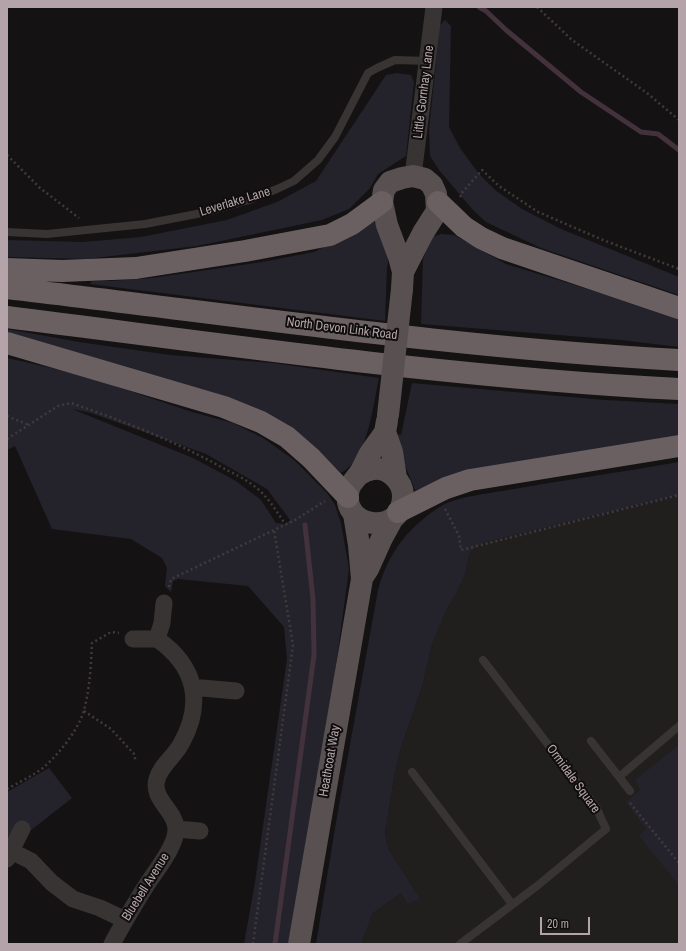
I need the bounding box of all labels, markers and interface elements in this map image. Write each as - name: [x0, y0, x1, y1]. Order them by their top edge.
- street label: Little Gornhay Lane: [411, 45, 437, 139]
- street label: Leverlake Lane: [198, 184, 272, 220]
- street label: North Devon Link Road: [286, 314, 398, 344]
- street label: Heathcoat Way: [316, 724, 344, 798]
- street label: Ormidale Square: [543, 742, 603, 816]
- street label: Bluebell Avenue: [119, 850, 173, 924]
- scale bar: [542, 909, 592, 935]
- text: 20 m: [547, 916, 569, 932]

